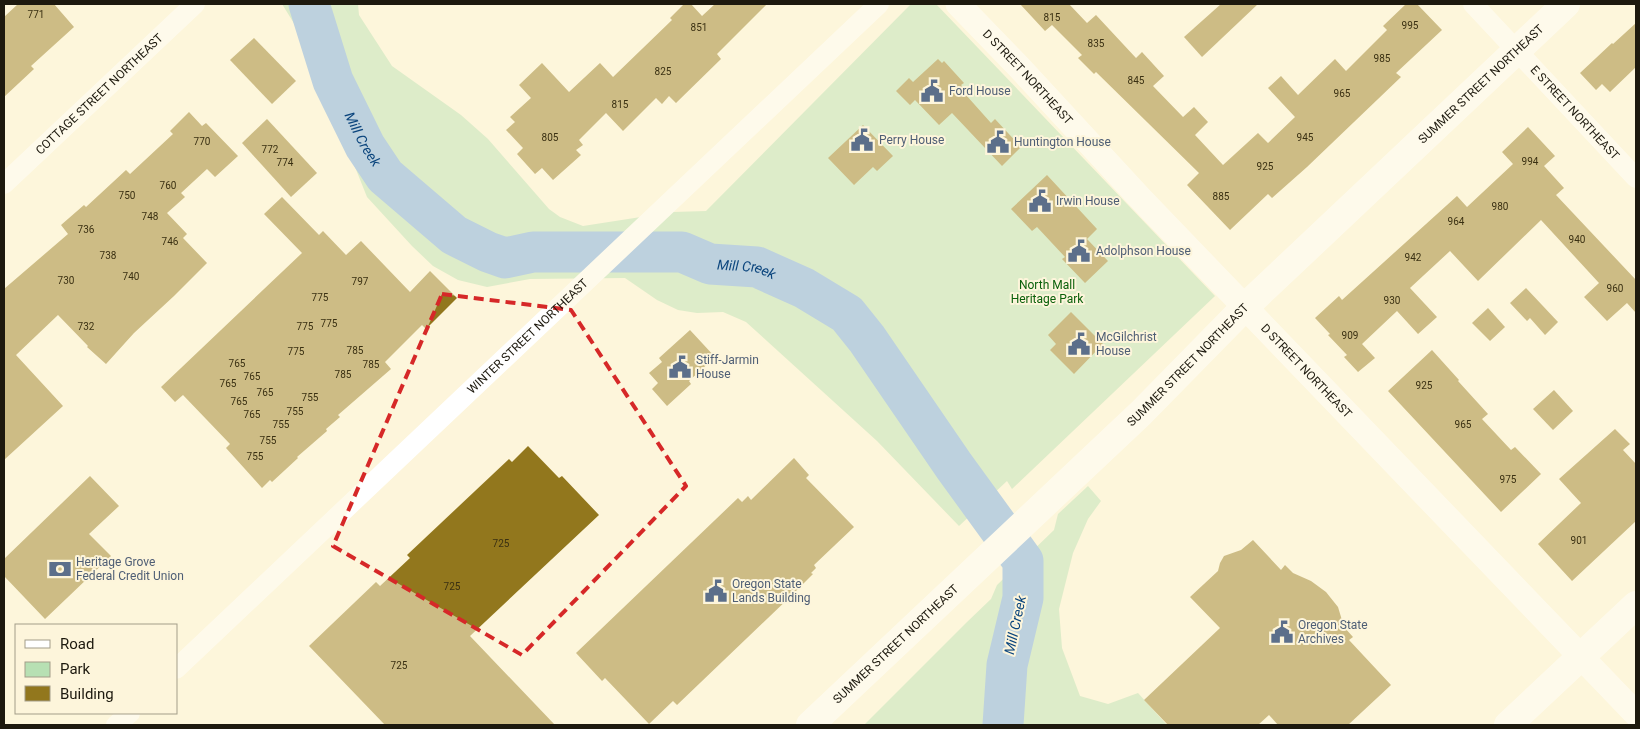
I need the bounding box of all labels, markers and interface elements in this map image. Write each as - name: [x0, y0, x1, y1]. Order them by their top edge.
- house number: 771: [28, 9, 44, 20]
- house number: 815: [1044, 12, 1061, 23]
- house number: 995: [1402, 20, 1419, 31]
- house number: 851: [691, 22, 707, 33]
- street label: SUMMER STREET NORTHEAST: [1416, 22, 1547, 147]
- street label: D STREET NORTHEAST: [980, 27, 1075, 127]
- street label: COTTAGE STREET NORTHEAST: [33, 31, 166, 157]
- house number: 835: [1088, 38, 1105, 49]
- house number: 985: [1374, 53, 1391, 64]
- street label: E STREET NORTHEAST: [1527, 63, 1622, 163]
- house number: 825: [655, 66, 672, 77]
- house number: 845: [1128, 75, 1145, 86]
- public building icon: Ford House: [919, 78, 945, 104]
- place label: Ford House: [949, 84, 1011, 98]
- house number: 965: [1334, 88, 1351, 99]
- house number: 815: [612, 99, 629, 110]
- water label: Mill Creek: [341, 109, 385, 170]
- public building icon: Perry House: [849, 127, 875, 153]
- public building icon: Huntington House: [985, 129, 1011, 155]
- house number: 805: [542, 132, 559, 143]
- house number: 945: [1297, 132, 1314, 143]
- place label: Perry House: [879, 133, 944, 147]
- place label: Huntington House: [1014, 135, 1111, 149]
- house number: 770: [194, 136, 211, 147]
- house number: 772: [262, 144, 279, 155]
- house number: 994: [1522, 156, 1539, 167]
- house number: 774: [277, 157, 294, 168]
- house number: 925: [1257, 161, 1274, 172]
- house number: 760: [160, 180, 177, 191]
- public building icon: Irwin House: [1027, 188, 1053, 214]
- house number: 750: [119, 190, 136, 201]
- house number: 885: [1213, 191, 1230, 202]
- place label: Irwin House: [1056, 194, 1120, 208]
- house number: 980: [1492, 201, 1509, 212]
- house number: 748: [142, 211, 159, 222]
- house number: 964: [1448, 216, 1465, 227]
- house number: 736: [78, 224, 95, 235]
- house number: 940: [1569, 234, 1586, 245]
- house number: 746: [162, 236, 179, 247]
- public building icon: Adolphson House: [1066, 238, 1092, 264]
- place label: Adolphson House: [1096, 244, 1191, 258]
- house number: 738: [100, 250, 117, 261]
- house number: 942: [1405, 252, 1422, 263]
- water label: Mill Creek: [716, 256, 779, 283]
- house number: 740: [123, 271, 140, 282]
- house number: 730: [58, 275, 75, 286]
- house number: 797: [352, 276, 369, 287]
- street label: WINTER STREET NORTHEAST: [464, 276, 591, 397]
- park label: North Mall Heritage Park: [1011, 278, 1084, 306]
- house number: 960: [1607, 283, 1624, 294]
- house number: 775: [312, 292, 329, 303]
- house number: 930: [1384, 295, 1401, 306]
- street label: SUMMER STREET NORTHEAST: [1124, 301, 1251, 429]
- house number: 775: [321, 318, 338, 329]
- house number: 732: [78, 321, 95, 332]
- house number: 775: [297, 321, 314, 332]
- street label: D STREET NORTHEAST: [1258, 321, 1355, 421]
- place label: McGilchrist House: [1096, 330, 1157, 358]
- house number: 909: [1342, 330, 1358, 341]
- public building icon: McGilchrist House: [1066, 331, 1092, 357]
- house number: 785: [347, 345, 364, 356]
- house number: 775: [288, 346, 305, 357]
- place label: Stiff-Jarmin House: [696, 353, 759, 381]
- public building icon: Stiff-Jarmin House: [667, 354, 693, 380]
- house number: 765: [229, 358, 246, 369]
- house number: 785: [363, 359, 380, 370]
- house number: 785: [335, 369, 352, 380]
- house number: 765: [244, 371, 261, 382]
- house number: 765: [220, 378, 237, 389]
- house number: 925: [1416, 380, 1433, 391]
- house number: 765: [257, 387, 274, 398]
- house number: 755: [302, 392, 319, 403]
- house number: 765: [231, 396, 248, 407]
- house number: 755: [287, 406, 304, 417]
- house number: 765: [244, 409, 261, 420]
- house number: 755: [273, 419, 290, 430]
- house number: 965: [1455, 419, 1472, 430]
- house number: 755: [260, 435, 277, 446]
- house number: 755: [247, 451, 264, 462]
- house number: 975: [1500, 474, 1517, 485]
- house number: 901: [1571, 535, 1587, 546]
- house number: 725: [493, 538, 510, 549]
- place label: Heritage Grove Federal Credit Union: [76, 555, 184, 583]
- bank icon: Heritage Grove Federal Credit Union: [47, 556, 73, 582]
- place label: Oregon State Lands Building: [732, 577, 811, 605]
- public building icon: Oregon State Lands Building: [703, 578, 729, 604]
- house number: 725: [444, 581, 461, 592]
- street label: SUMMER STREET NORTHEAST: [830, 582, 961, 706]
- water label: Mill Creek: [1001, 593, 1029, 656]
- place label: Oregon State Archives: [1298, 618, 1368, 646]
- public building icon: Oregon State Archives: [1269, 619, 1295, 645]
- legend: [15, 624, 178, 714]
- text: Road: [60, 635, 94, 653]
- text: Park: [60, 660, 91, 678]
- house number: 725: [391, 660, 408, 671]
- text: Building: [60, 685, 114, 703]

